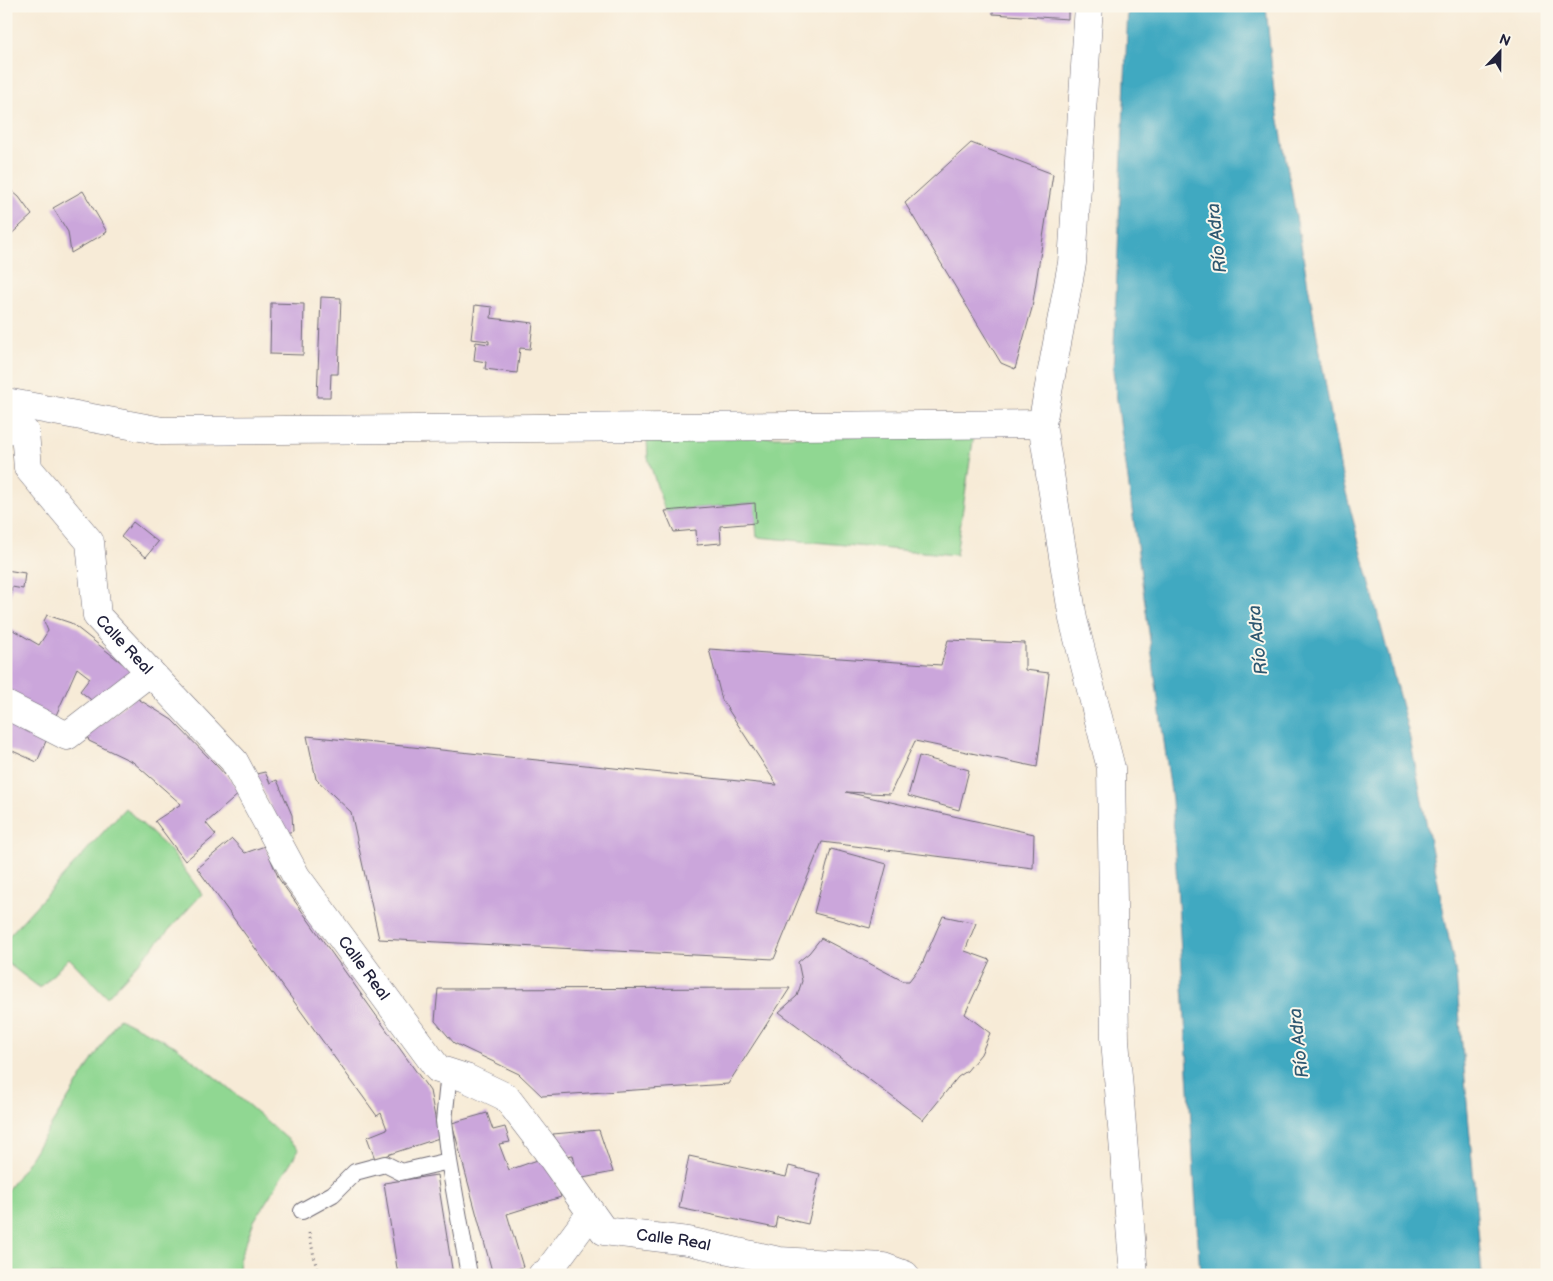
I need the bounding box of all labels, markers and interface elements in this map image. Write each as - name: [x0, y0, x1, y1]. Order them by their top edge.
- north arrow: [1476, 28, 1526, 78]
- text: N: [1497, 31, 1513, 50]
- water label: Río Adra: [1203, 202, 1231, 274]
- water label: Río Adra: [1244, 604, 1272, 676]
- street label: Calle Real: [92, 611, 157, 679]
- street label: Calle Real: [334, 932, 394, 1004]
- water label: Río Adra: [1285, 1007, 1313, 1079]
- street label: Calle Real: [635, 1225, 712, 1255]

